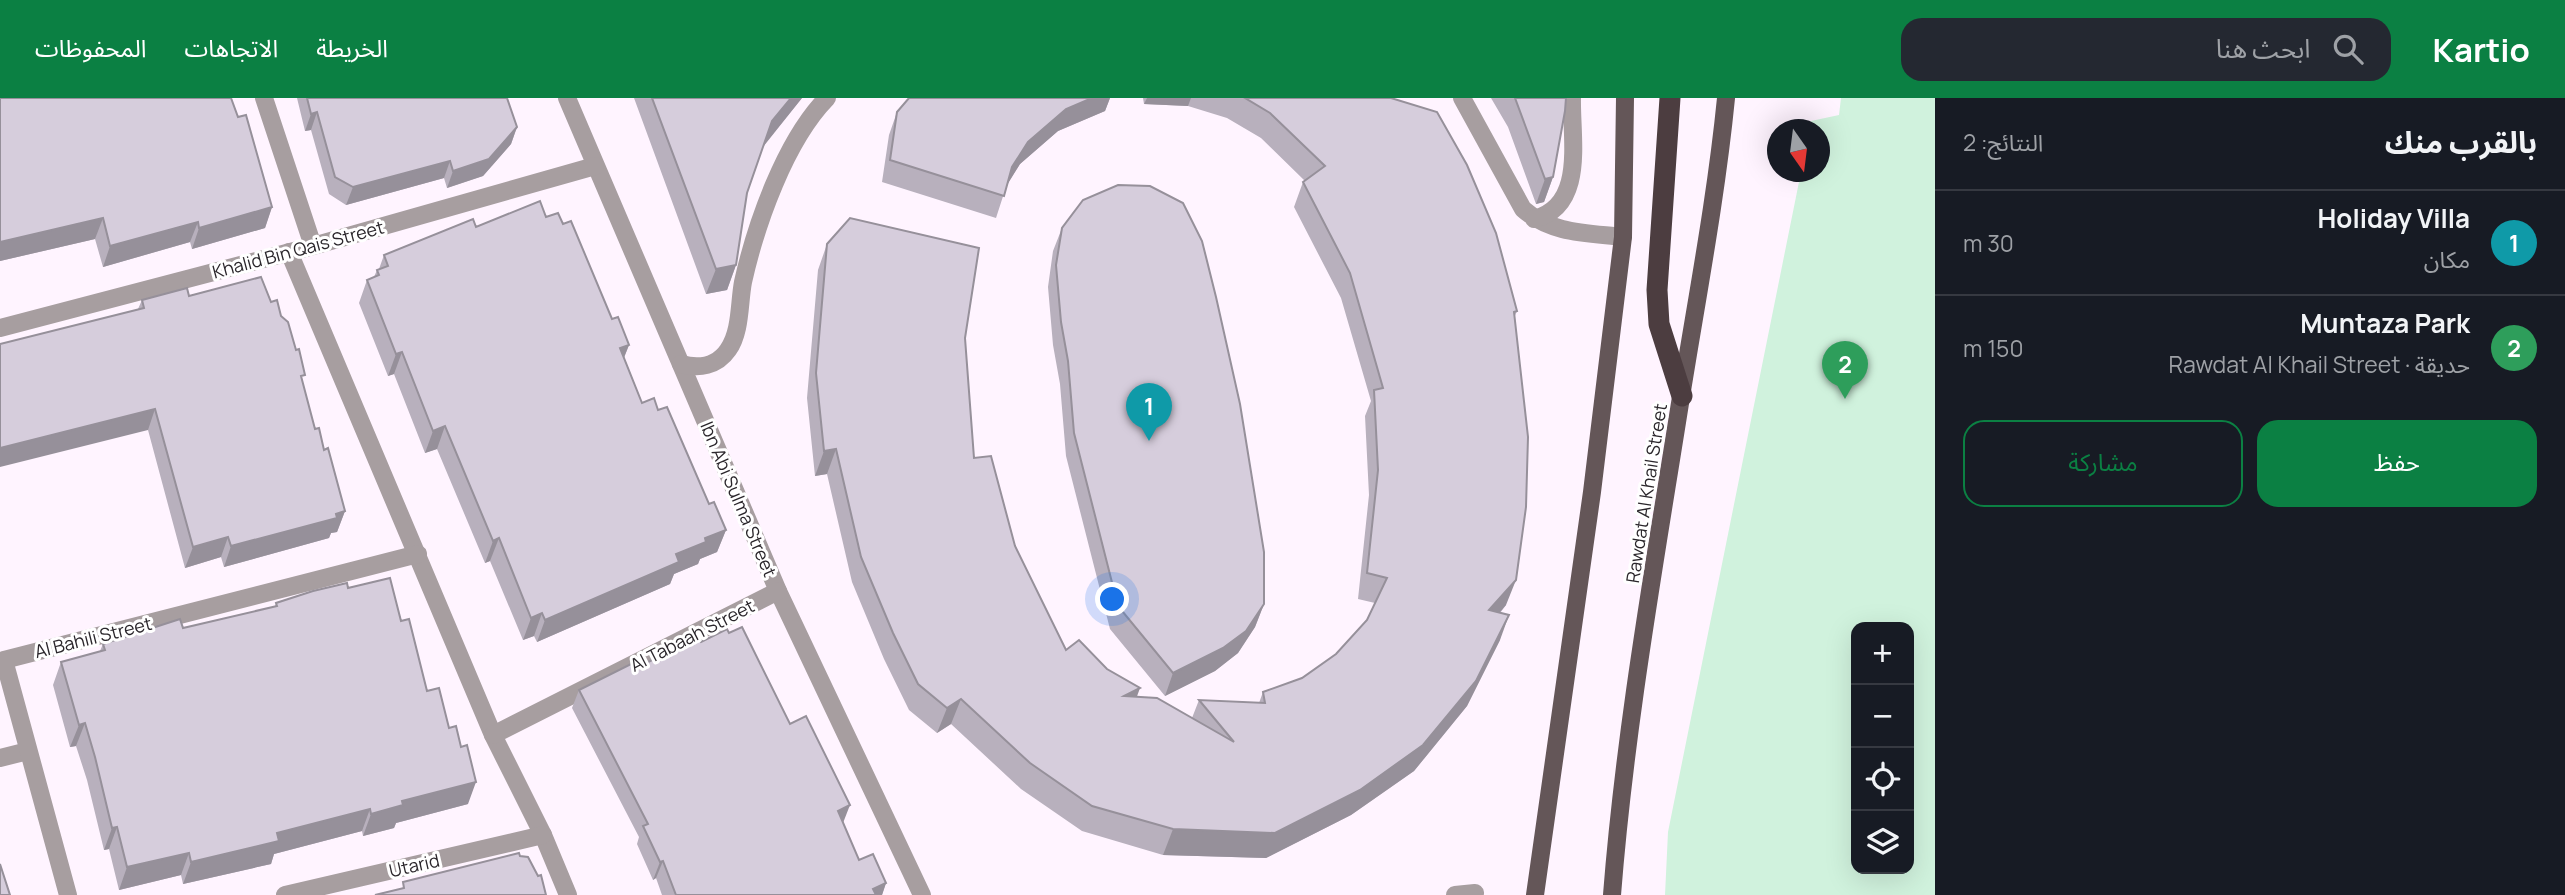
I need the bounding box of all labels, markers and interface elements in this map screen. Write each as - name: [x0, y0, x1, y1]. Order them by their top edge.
- search box: [1901, 18, 2391, 81]
- text: Kartio: [2433, 27, 2530, 72]
- text: ابحث هنا: [2216, 30, 2311, 66]
- icon: search: [2329, 30, 2367, 68]
- text: المحفوظات: [35, 31, 146, 64]
- text: الاتجاهات: [184, 31, 278, 64]
- text: الخريطة: [316, 31, 388, 64]
- north arrow: [1767, 119, 1830, 182]
- text: بالقرب منك: [2385, 121, 2537, 162]
- text: النتائج: 2: [1963, 126, 2043, 158]
- text: Holiday Villa: [2318, 200, 2470, 236]
- street label: Khalid Bin Qais Street: [210, 215, 386, 283]
- text: 30 m: [1963, 227, 2014, 259]
- text: 1: [2509, 227, 2519, 259]
- text: مكان: [2424, 243, 2470, 275]
- text: Muntaza Park: [2300, 305, 2470, 341]
- text: 150 m: [1963, 332, 2023, 364]
- text: 2: [2507, 332, 2521, 364]
- pin: 2: [1822, 341, 1868, 399]
- text: حديقة · Rawdat Al Khail Street: [2169, 348, 2470, 380]
- pin: 1: [1126, 383, 1172, 441]
- street label: Rawdat Al Khail Street: [1620, 402, 1672, 584]
- street label: Ibn Abi Sulma Street: [695, 418, 783, 580]
- button: مشاركة: [1963, 420, 2243, 507]
- button: حفظ: [2257, 420, 2537, 507]
- your location: [1095, 582, 1129, 616]
- street label: Al Tabaah Street: [626, 593, 758, 677]
- street label: Al Bahili Street: [32, 611, 154, 663]
- map controls: [1851, 622, 1914, 874]
- button: +: [1851, 622, 1914, 685]
- button: −: [1851, 685, 1914, 748]
- button: locate: [1851, 748, 1914, 811]
- button: layers: [1851, 811, 1914, 874]
- street label: Utarid: [386, 848, 442, 882]

